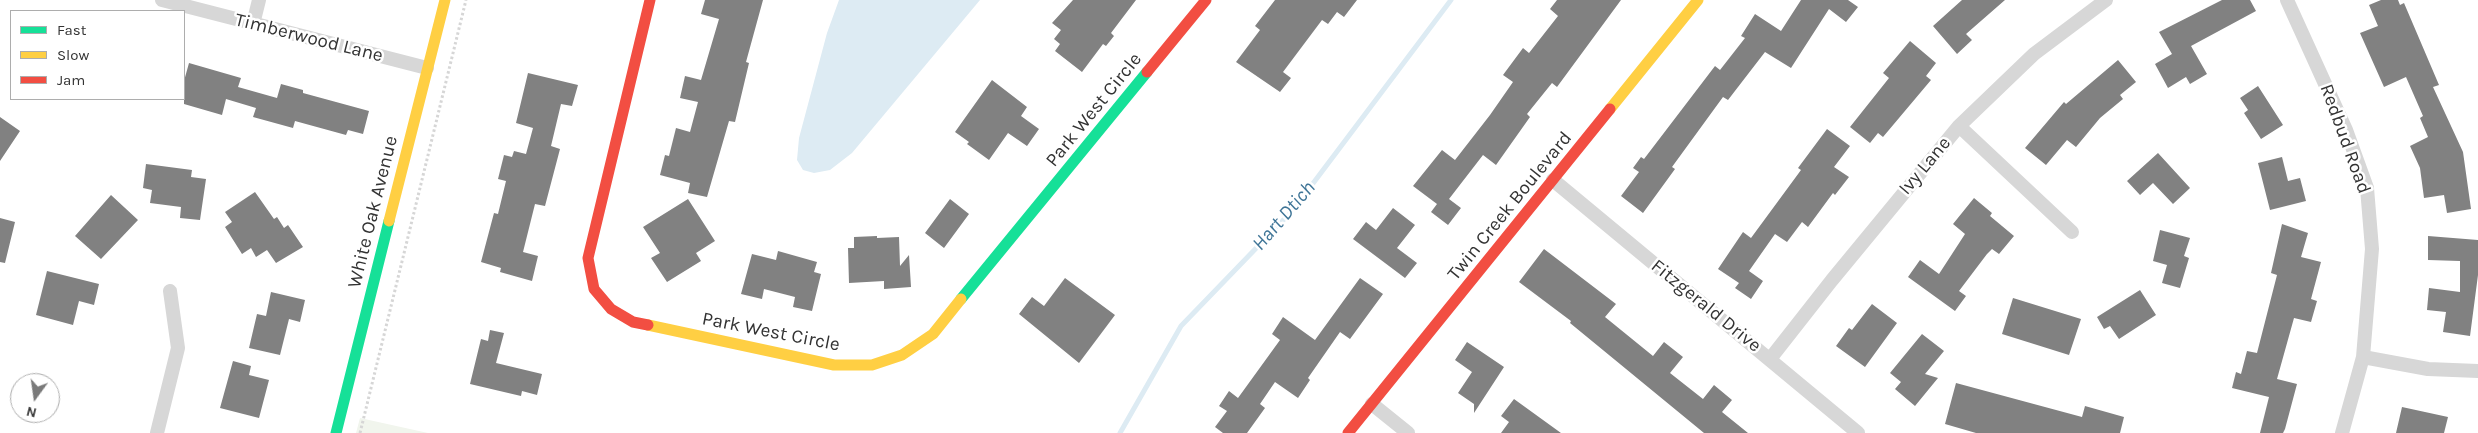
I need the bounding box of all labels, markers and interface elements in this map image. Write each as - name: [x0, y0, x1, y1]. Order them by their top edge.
- street label: Timberwood Lane: [233, 9, 385, 67]
- legend: [10, 10, 185, 100]
- text: Fast: [57, 21, 86, 39]
- text: Slow: [57, 46, 89, 64]
- street label: Park West Circle: [1041, 48, 1147, 172]
- text: Jam: [57, 71, 85, 89]
- street label: Redbud Road: [2315, 81, 2375, 197]
- street label: Twin Creek Boulevard: [1443, 127, 1577, 285]
- street label: Ivy Lane: [1894, 132, 1956, 200]
- street label: White Oak Avenue: [343, 134, 403, 290]
- water label: Hart Dtich: [1247, 176, 1321, 256]
- street label: Fitzgerald Drive: [1646, 255, 1766, 357]
- street label: Park West Circle: [700, 307, 842, 357]
- north arrow: [10, 373, 60, 423]
- text: N: [25, 403, 38, 422]

